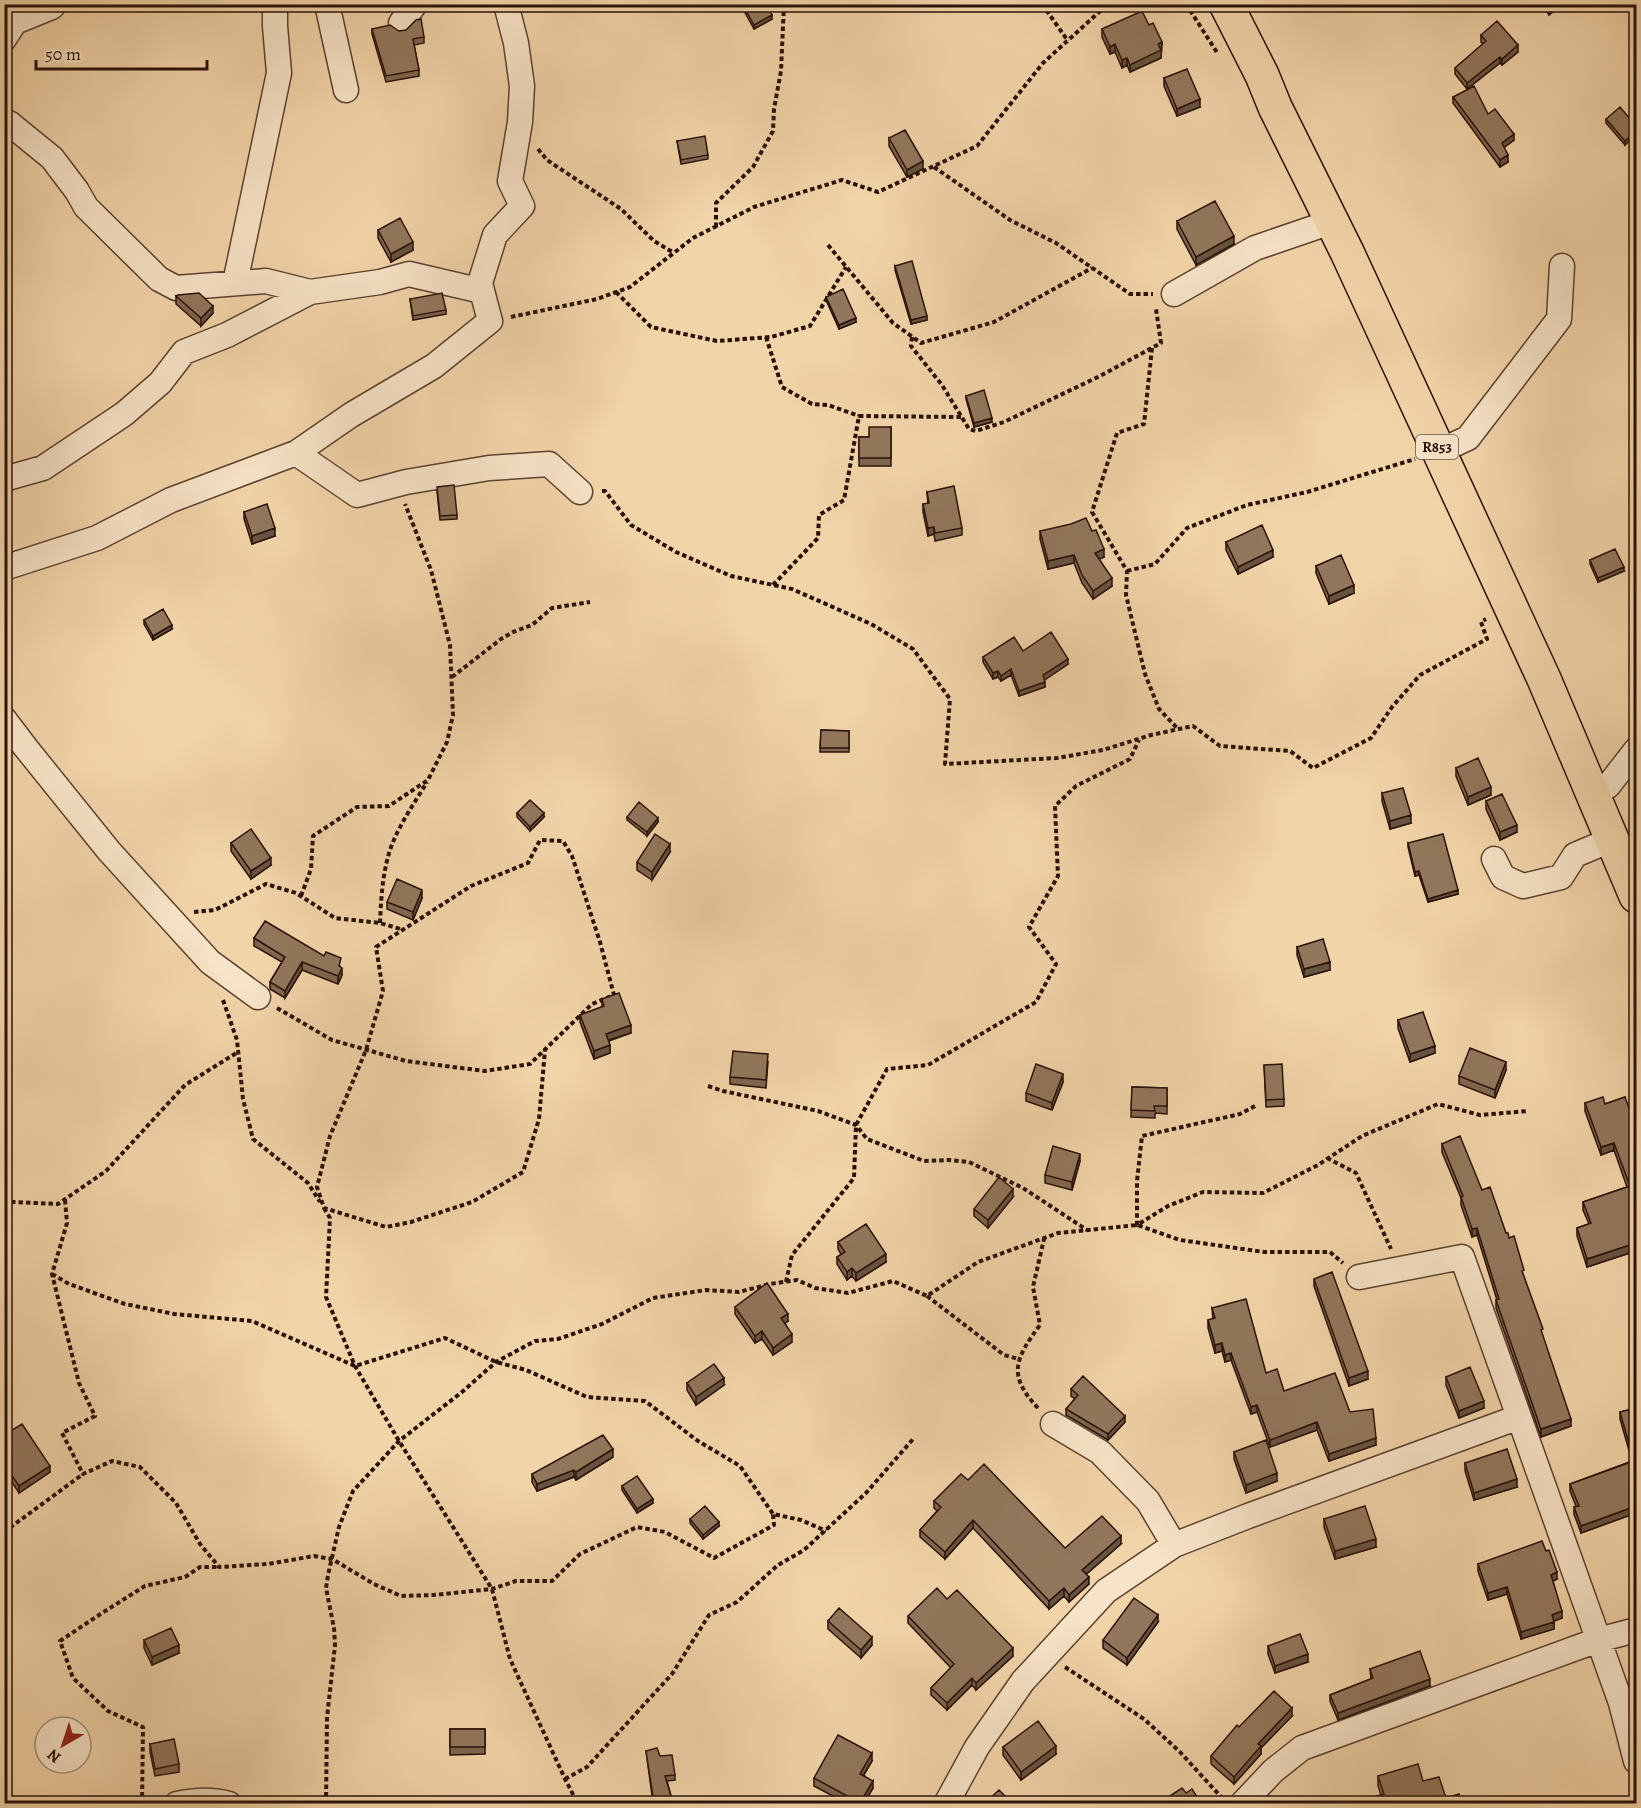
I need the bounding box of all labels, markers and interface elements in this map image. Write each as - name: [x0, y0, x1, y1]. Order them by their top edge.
- scale bar: [36, 33, 207, 71]
- text: 50 m: [45, 42, 81, 66]
- road number: R853: [1416, 435, 1458, 459]
- north arrow: [33, 1715, 93, 1775]
- text: N: [42, 1743, 66, 1768]

